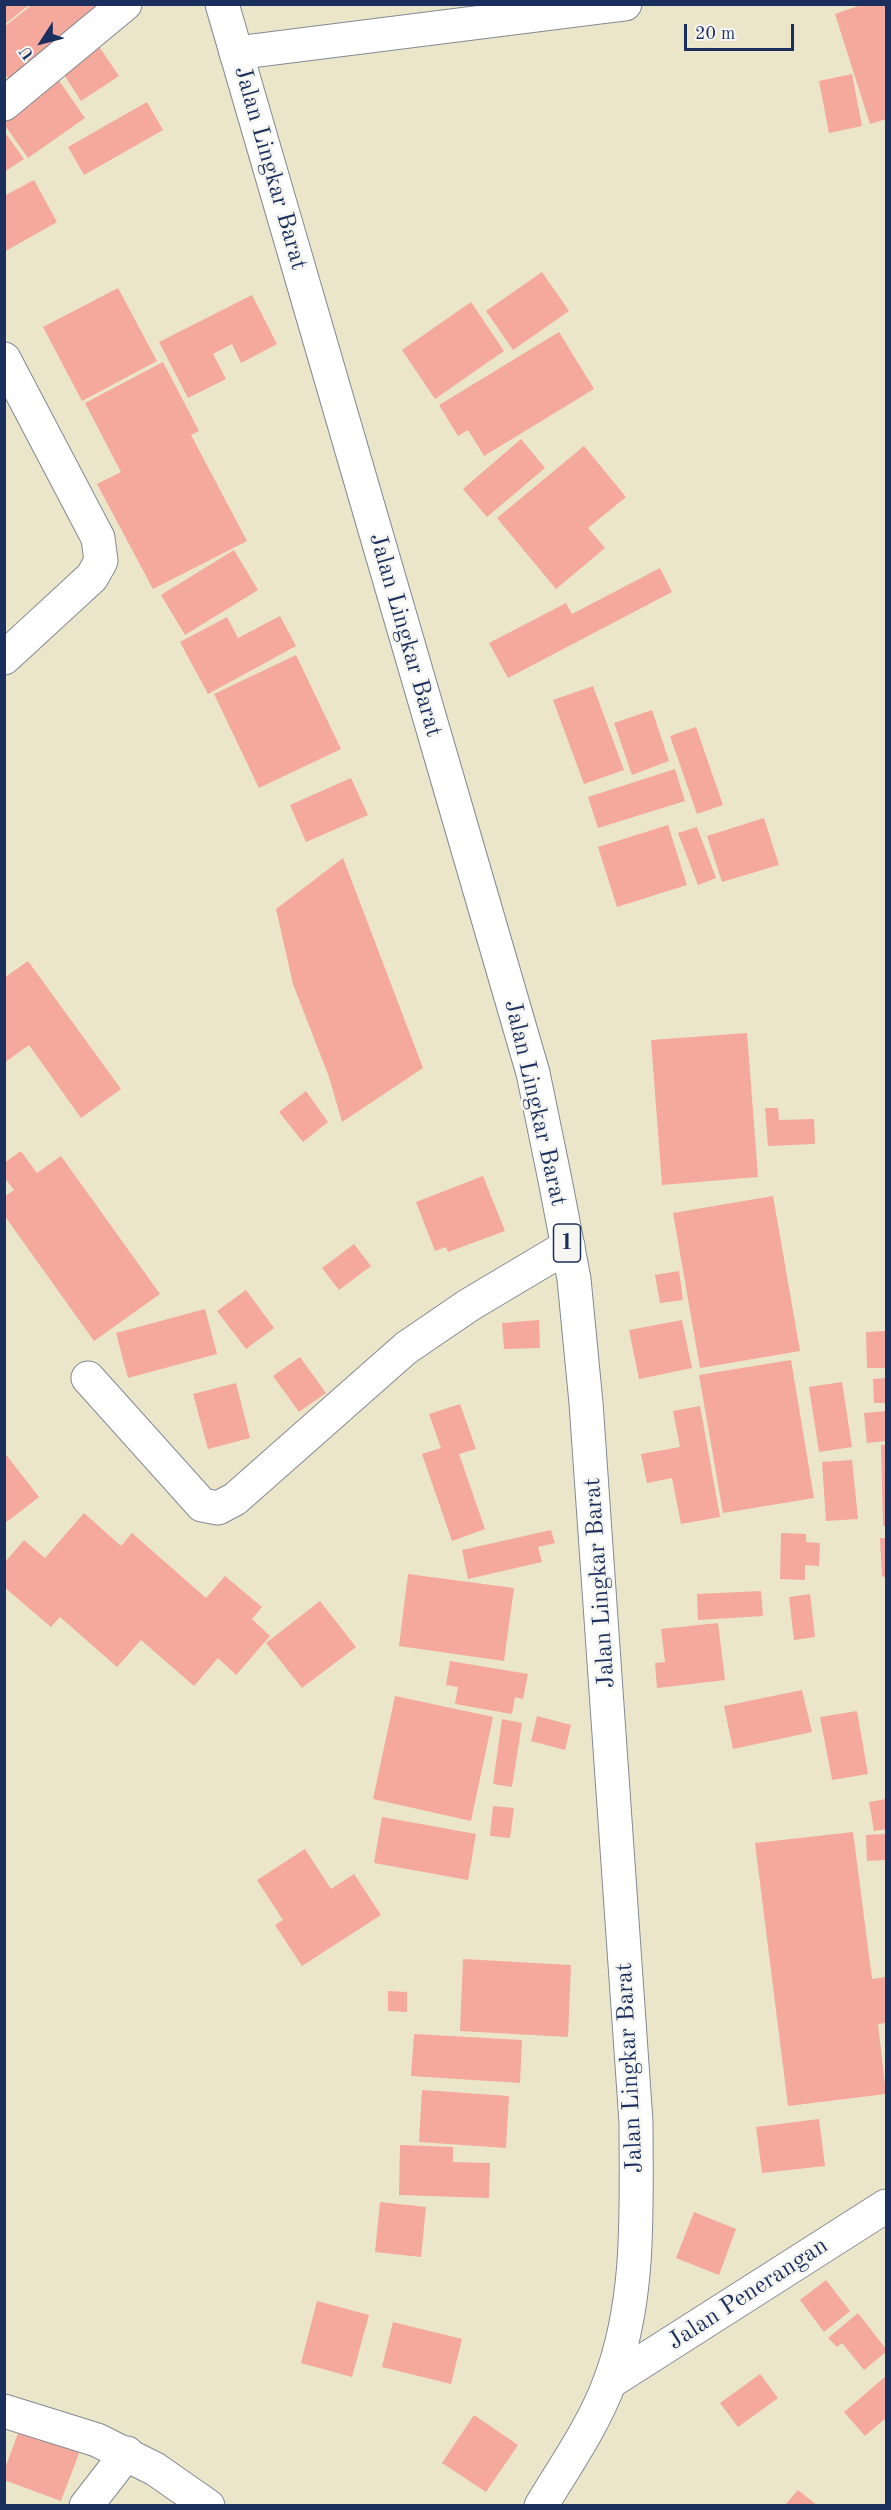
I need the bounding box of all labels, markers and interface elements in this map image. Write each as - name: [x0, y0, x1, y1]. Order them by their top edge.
- north arrow: [12, 12, 72, 72]
- scale bar: [687, 12, 796, 50]
- text: 20 m: [695, 25, 735, 43]
- text: U: [17, 43, 38, 62]
- street label: Jalan Lingkar Barat: [227, 63, 313, 273]
- street label: Jalan Lingkar Barat: [362, 530, 448, 740]
- street label: Jalan Lingkar Barat: [497, 997, 573, 1209]
- road number: 1: [554, 1224, 580, 1262]
- street label: Jalan Lingkar Barat: [578, 1477, 622, 1689]
- street label: Jalan Lingkar Barat: [610, 1962, 650, 2174]
- street label: Jalan Penerangan: [662, 2231, 834, 2357]

